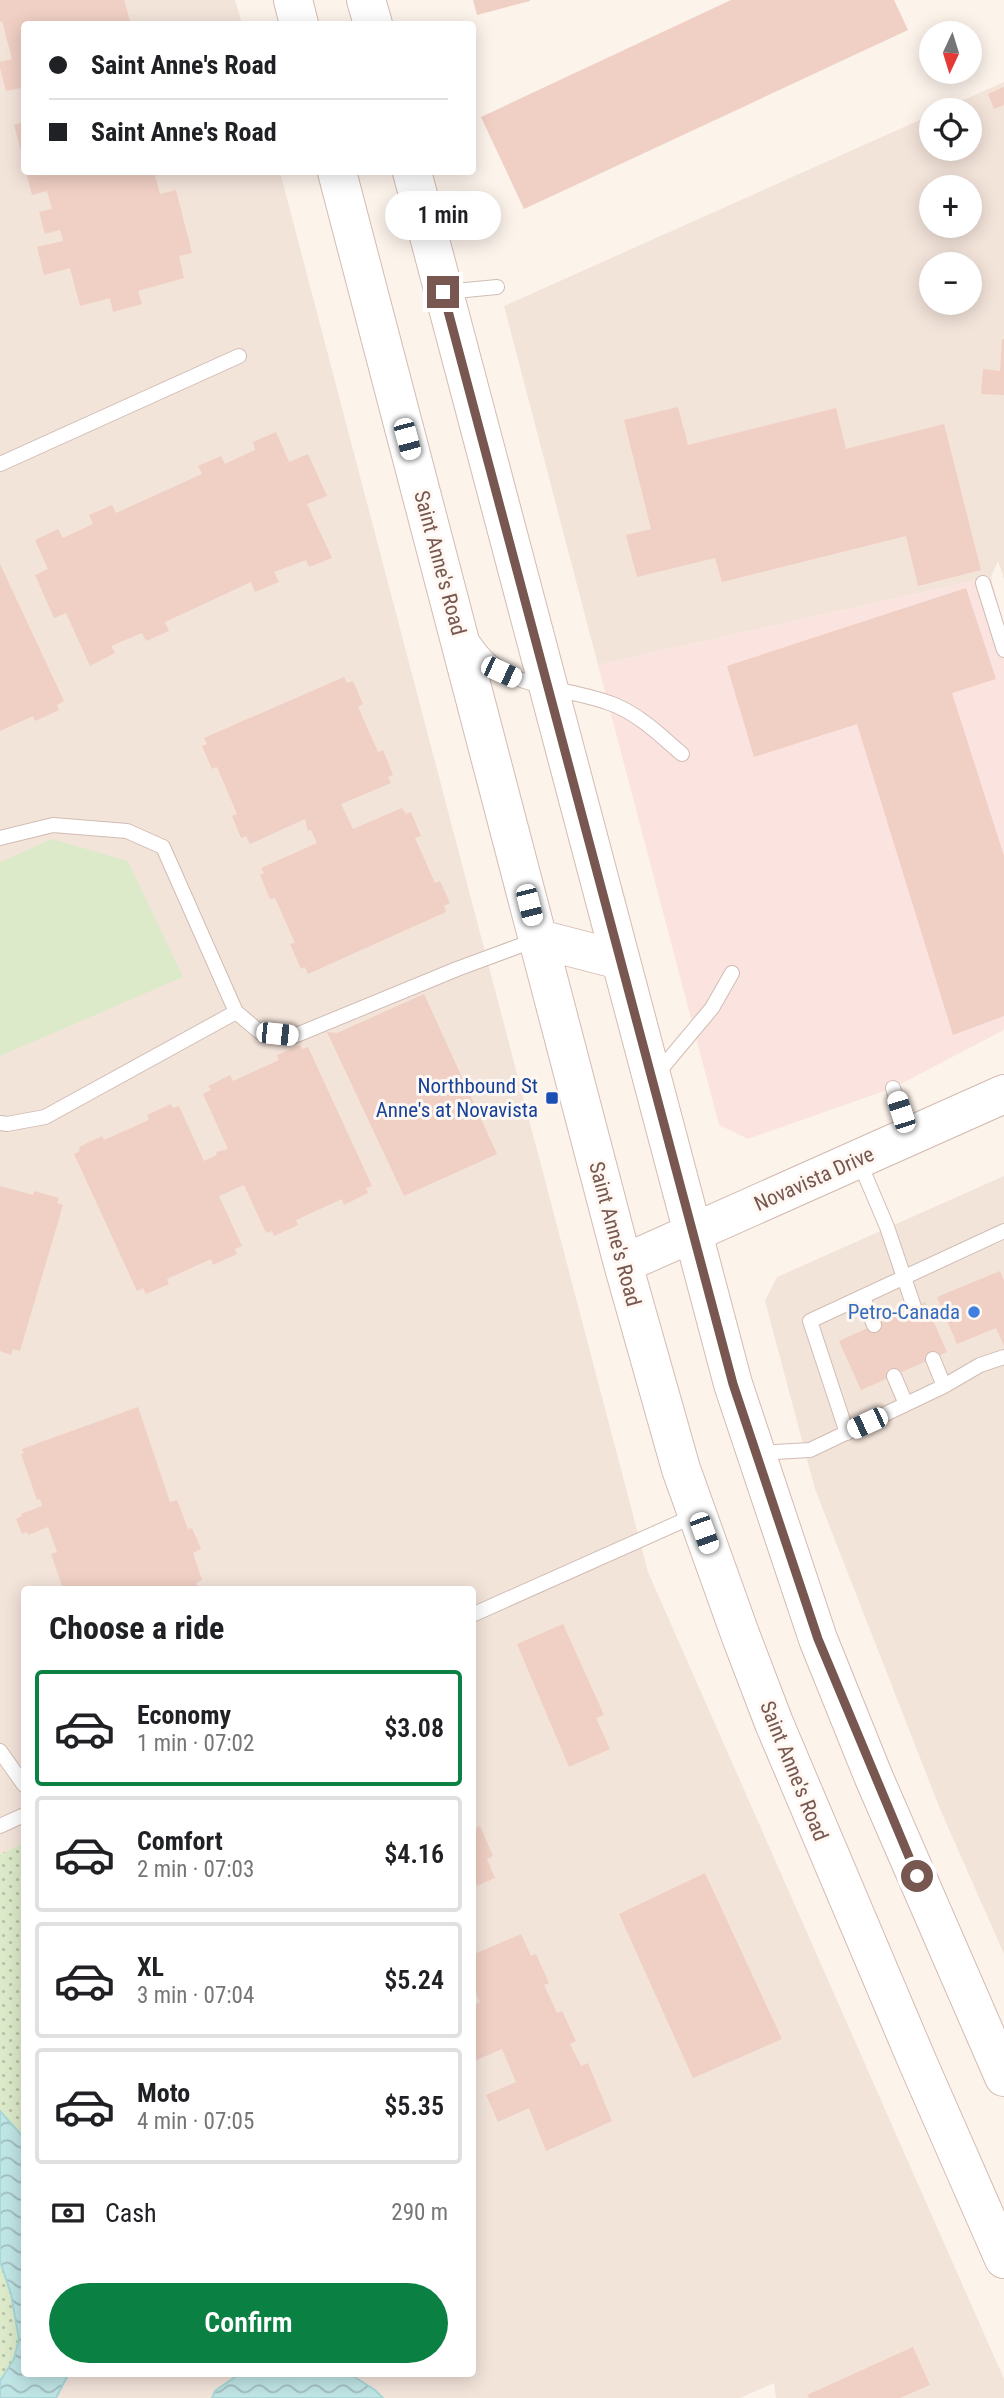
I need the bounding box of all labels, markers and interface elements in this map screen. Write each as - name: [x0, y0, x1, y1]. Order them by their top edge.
- north arrow: [919, 21, 982, 84]
- map controls: [919, 21, 982, 315]
- text: Saint Anne's Road: [91, 50, 277, 80]
- button: locate: [919, 98, 982, 161]
- text: Saint Anne's Road: [91, 117, 277, 147]
- button: +: [919, 175, 982, 238]
- callout: 1 min: [385, 190, 501, 240]
- text: 1 min: [418, 202, 468, 229]
- button: −: [919, 252, 982, 315]
- route end: [427, 276, 459, 308]
- car: [392, 416, 423, 462]
- street label: Saint Anne's Road: [409, 488, 471, 638]
- car: [478, 654, 525, 690]
- car: [514, 882, 545, 928]
- car: [256, 1021, 299, 1047]
- place label: Northbound St Anne's at Novavista: [376, 1074, 538, 1122]
- car: [885, 1089, 918, 1135]
- marker: Northbound St Anne's at Novavista: [544, 1090, 560, 1106]
- street label: Novavista Drive: [750, 1142, 878, 1216]
- street label: Saint Anne's Road: [584, 1159, 646, 1309]
- place label: Petro-Canada: [848, 1300, 960, 1324]
- marker: Petro-Canada: [966, 1304, 982, 1320]
- car: [844, 1405, 891, 1441]
- car: [687, 1510, 722, 1556]
- text: Choose a ride: [49, 1609, 224, 1647]
- icon: car: [53, 1697, 116, 1760]
- street label: Saint Anne's Road: [755, 1698, 833, 1844]
- text: Economy: [137, 1700, 231, 1730]
- text: $3.08: [384, 1713, 444, 1743]
- text: 1 min · 07:02: [137, 1730, 254, 1757]
- icon: car: [53, 1823, 116, 1886]
- text: Comfort: [137, 1826, 223, 1856]
- text: $4.16: [384, 1839, 444, 1869]
- text: 2 min · 07:03: [137, 1856, 254, 1883]
- route start: [901, 1860, 933, 1892]
- icon: car: [53, 1949, 116, 2012]
- text: XL: [137, 1952, 164, 1982]
- text: $5.24: [384, 1965, 444, 1995]
- text: 3 min · 07:04: [137, 1982, 254, 2009]
- icon: car: [53, 2075, 116, 2138]
- text: Moto: [137, 2078, 190, 2108]
- text: $5.35: [384, 2091, 444, 2121]
- text: 4 min · 07:05: [137, 2108, 254, 2135]
- icon: cash: [49, 2194, 87, 2232]
- text: Cash: [105, 2198, 157, 2228]
- text: 290 m: [391, 2199, 448, 2226]
- button: Confirm: [49, 2283, 448, 2363]

